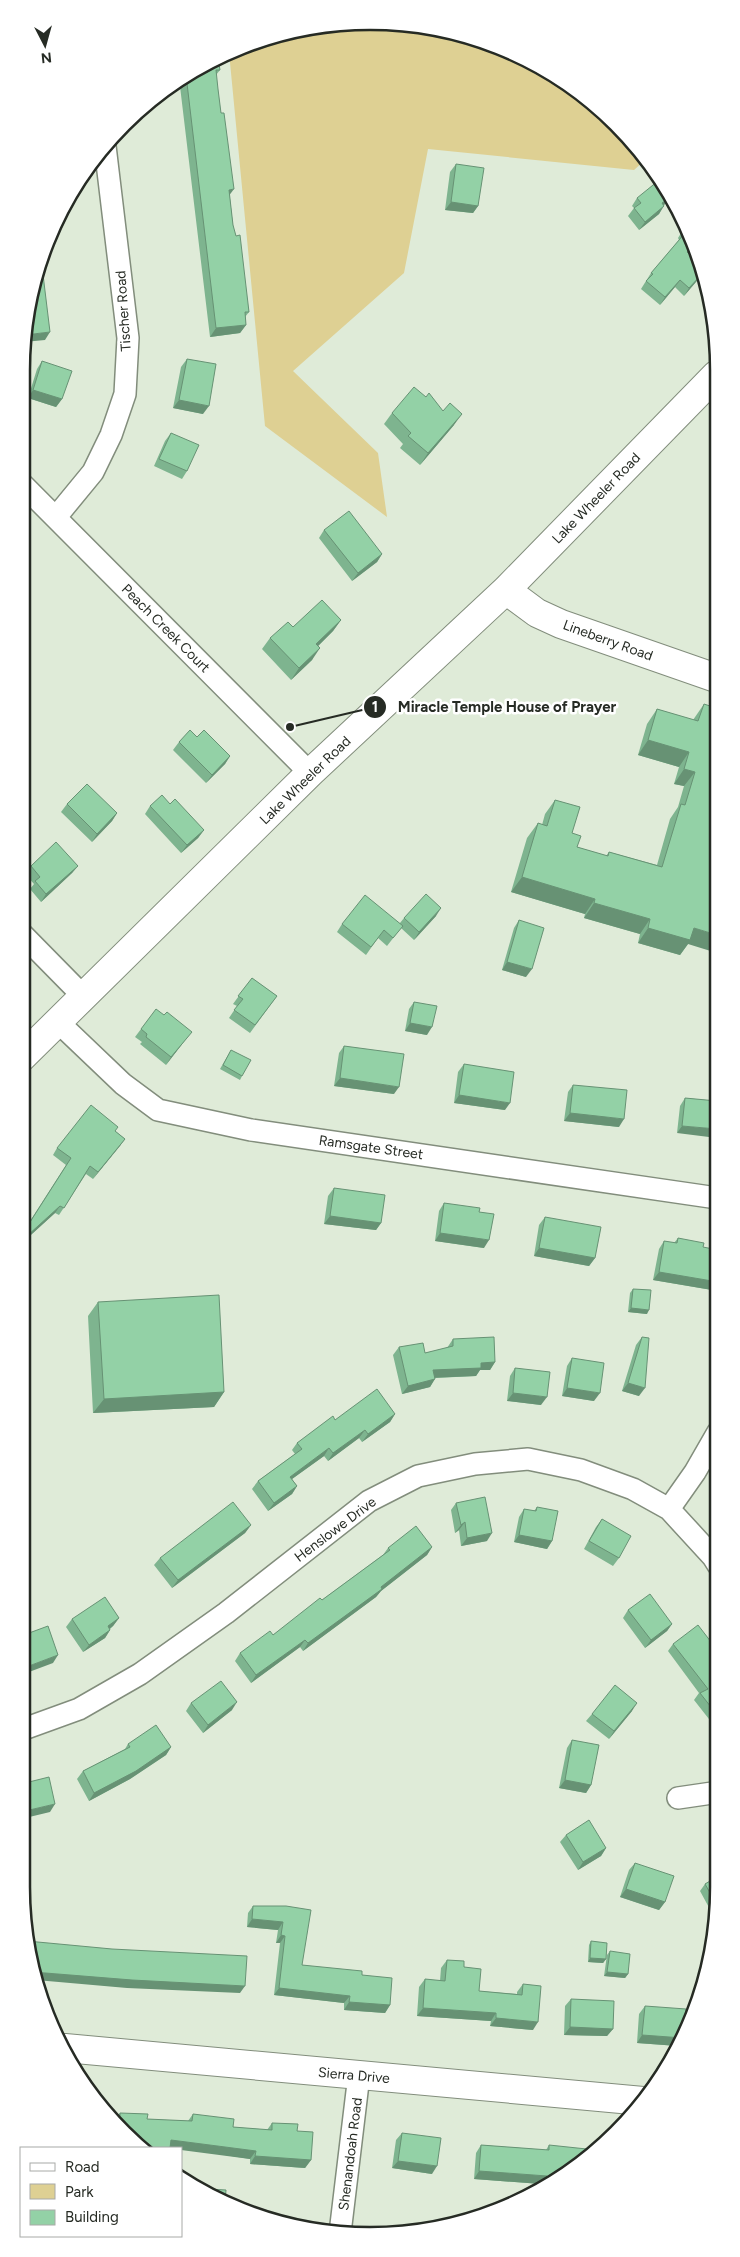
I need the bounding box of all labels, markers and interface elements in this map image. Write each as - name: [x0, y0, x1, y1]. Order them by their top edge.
- north arrow: [20, 20, 70, 70]
- text: N: [40, 48, 53, 66]
- street label: Tischer Road: [112, 270, 135, 352]
- street label: Lake Wheeler Road: [549, 449, 644, 547]
- street label: Peach Creek Court: [118, 581, 213, 676]
- street label: Lineberry Road: [561, 616, 655, 665]
- callout: Miracle Temple House of Prayer: [363, 692, 626, 722]
- text: 1: [372, 698, 378, 716]
- text: Miracle Temple House of Prayer: [398, 698, 617, 716]
- street label: Lake Wheeler Road: [256, 733, 354, 828]
- street label: Ramsgate Street: [318, 1132, 424, 1163]
- street label: Henslowe Drive: [291, 1493, 380, 1566]
- street label: Sierra Drive: [317, 2064, 391, 2087]
- street label: Shenandoah Road: [335, 2097, 366, 2212]
- legend: [20, 2147, 182, 2237]
- text: Road: [65, 2158, 100, 2176]
- text: Park: [65, 2183, 94, 2201]
- text: Building: [65, 2208, 119, 2226]

